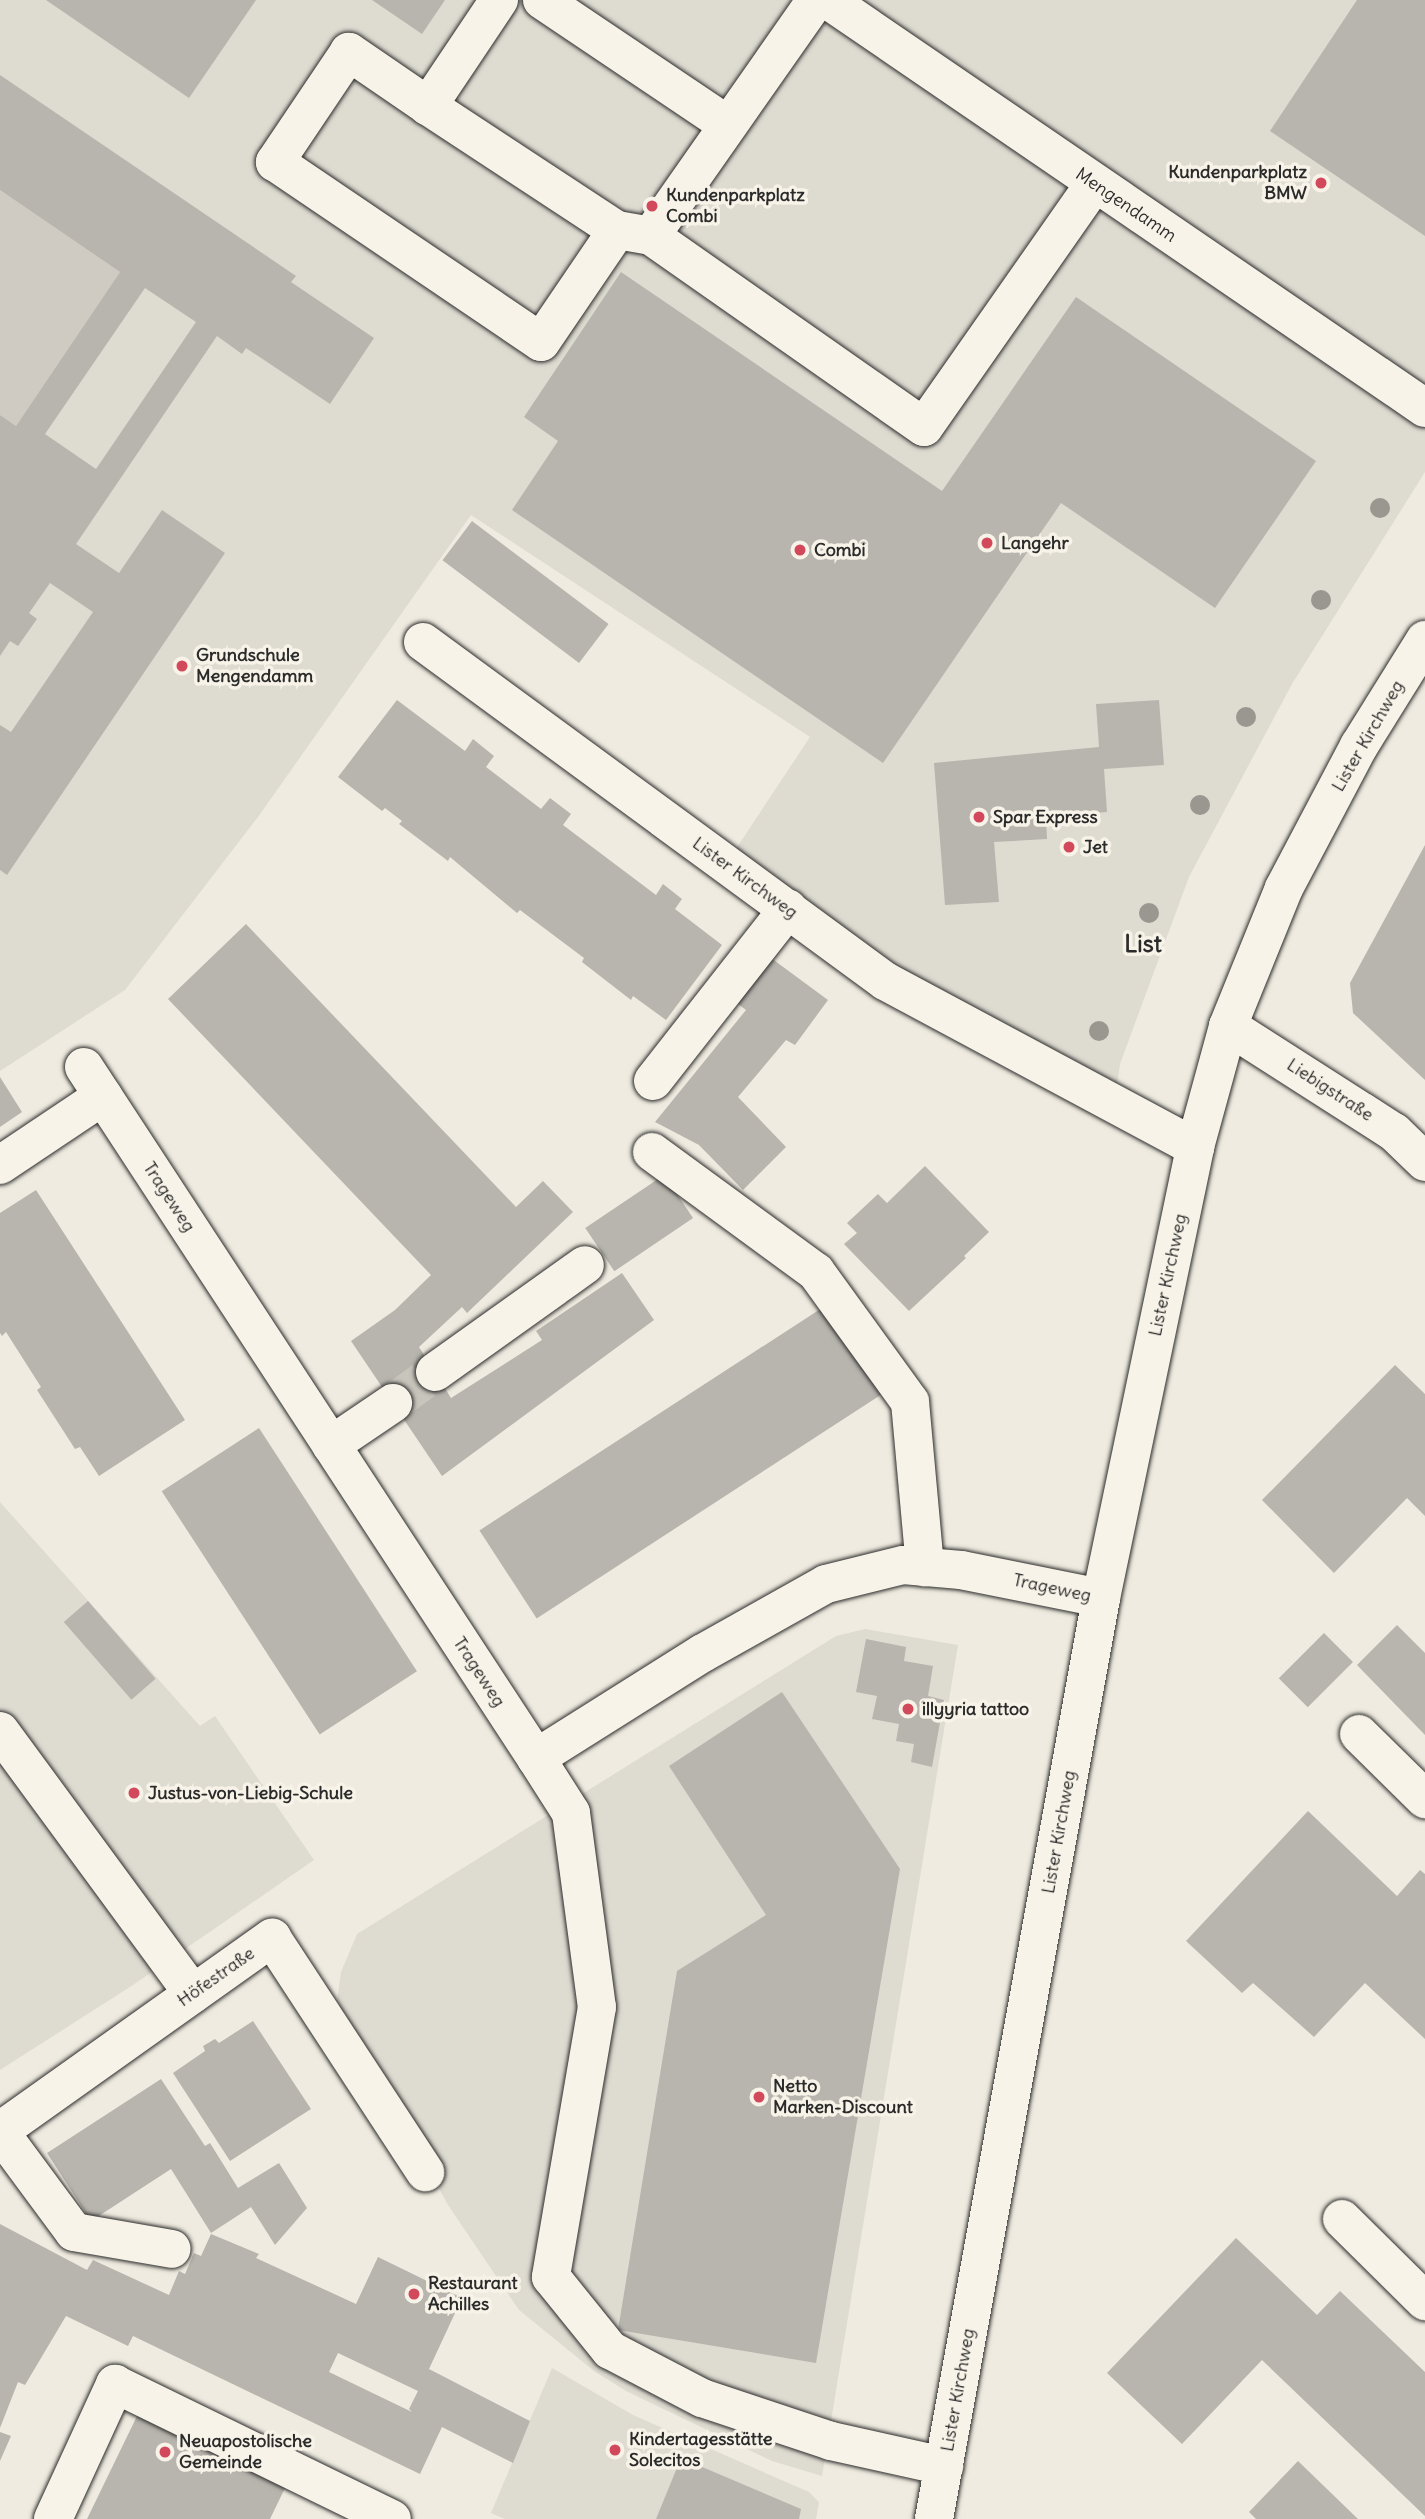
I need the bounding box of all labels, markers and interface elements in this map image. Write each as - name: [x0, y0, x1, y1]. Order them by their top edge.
- place label: Kundenparkplatz BMW: [1168, 162, 1307, 204]
- street label: Mengendamm: [1071, 163, 1181, 247]
- marker: Kundenparkplatz BMW: [1313, 175, 1329, 191]
- place label: Kundenparkplatz Combi: [666, 185, 805, 228]
- marker: Kundenparkplatz Combi: [644, 198, 660, 214]
- place label: Langehr: [1001, 532, 1069, 554]
- marker: Langehr: [979, 535, 995, 551]
- place label: Combi: [814, 539, 866, 561]
- marker: Combi: [792, 542, 808, 558]
- place label: Grundschule Mengendamm: [196, 645, 313, 688]
- marker: Grundschule Mengendamm: [174, 658, 190, 674]
- street label: Lister Kirchweg: [1327, 677, 1409, 795]
- place label: Spar Express: [993, 806, 1098, 828]
- marker: Spar Express: [971, 809, 987, 825]
- street label: Lister Kirchweg: [688, 833, 802, 923]
- place label: Jet: [1083, 836, 1108, 858]
- marker: Jet: [1061, 839, 1077, 855]
- district label: List: [1124, 930, 1162, 958]
- street label: Liebigstraße: [1283, 1054, 1377, 1126]
- street label: Trageweg: [138, 1158, 200, 1236]
- street label: Lister Kirchweg: [1144, 1212, 1192, 1338]
- street label: Trageweg: [1011, 1569, 1093, 1607]
- street label: Trageweg: [448, 1633, 510, 1711]
- place label: illyyria tattoo: [922, 1698, 1029, 1720]
- marker: illyyria tattoo: [900, 1701, 916, 1717]
- street label: Lister Kirchweg: [1038, 1769, 1080, 1895]
- place label: Justus-von-Liebig-Schule: [148, 1782, 353, 1804]
- marker: Justus-von-Liebig-Schule: [126, 1785, 142, 1801]
- street label: Höfestraße: [173, 1943, 259, 2011]
- place label: Netto Marken-Discount: [773, 2076, 913, 2118]
- marker: Netto Marken-Discount: [751, 2089, 767, 2105]
- place label: Restaurant Achilles: [428, 2273, 517, 2316]
- marker: Restaurant Achilles: [406, 2286, 422, 2302]
- street label: Lister Kirchweg: [937, 2327, 979, 2453]
- place label: Kindertagesstätte Solecitos: [629, 2429, 772, 2472]
- place label: Neuapostolische Gemeinde: [179, 2431, 312, 2474]
- marker: Kindertagesstätte Solecitos: [607, 2442, 623, 2458]
- marker: Neuapostolische Gemeinde: [157, 2444, 173, 2460]

